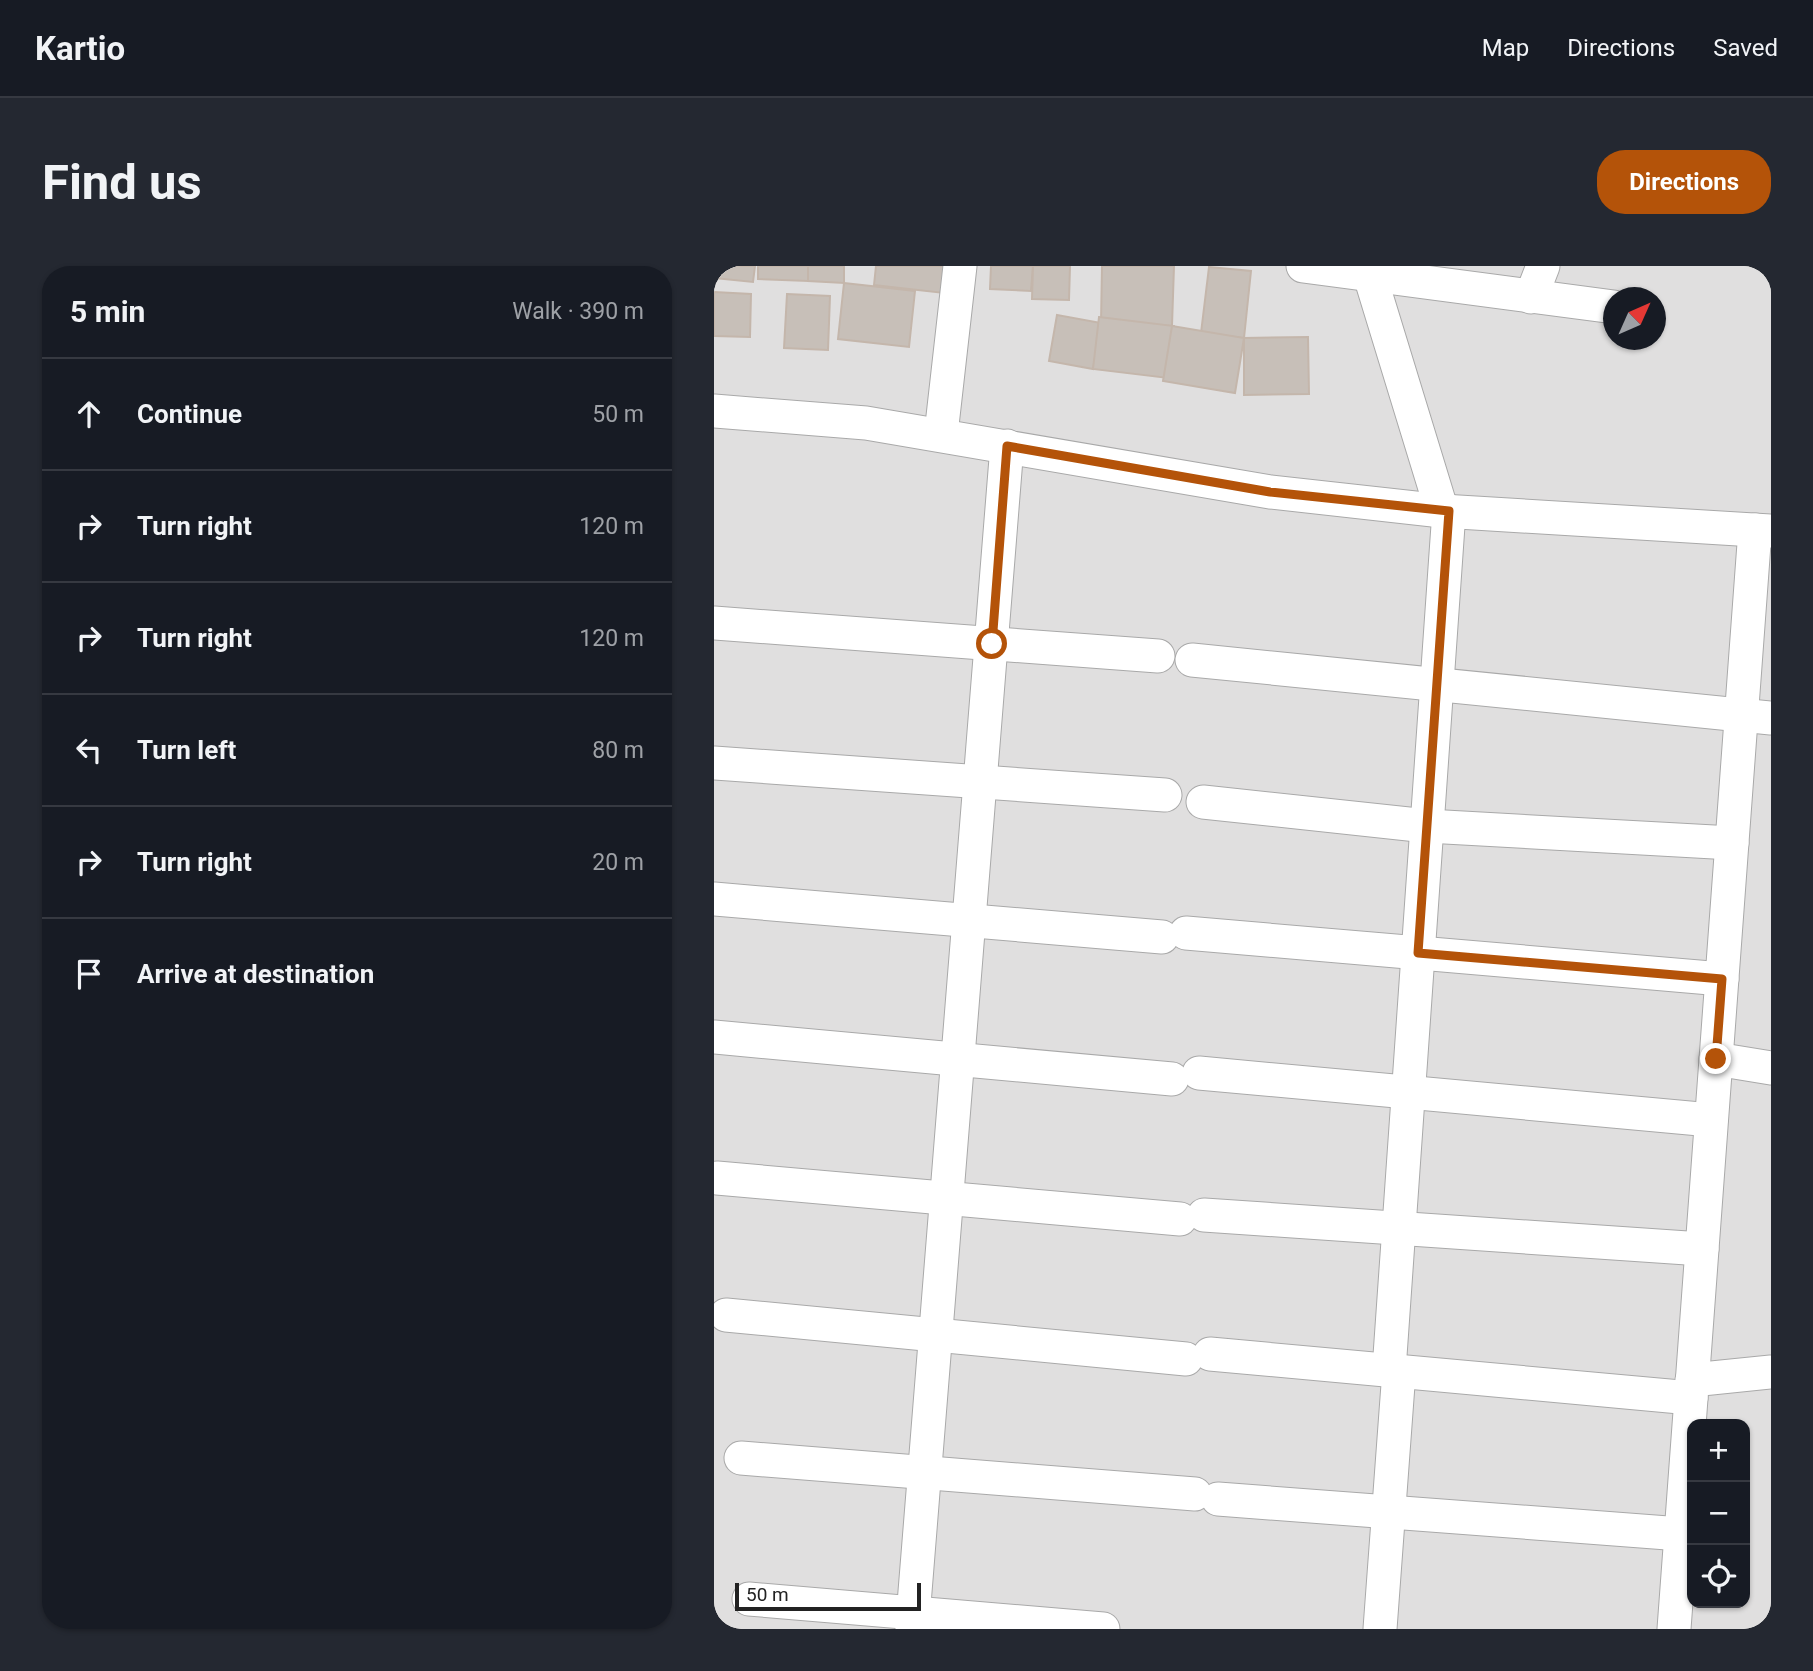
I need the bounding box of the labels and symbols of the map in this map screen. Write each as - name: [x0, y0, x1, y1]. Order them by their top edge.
- north arrow: [1603, 287, 1666, 350]
- route start: [976, 628, 1007, 659]
- route end: [1700, 1043, 1731, 1074]
- scale bar: [735, 1580, 920, 1612]

